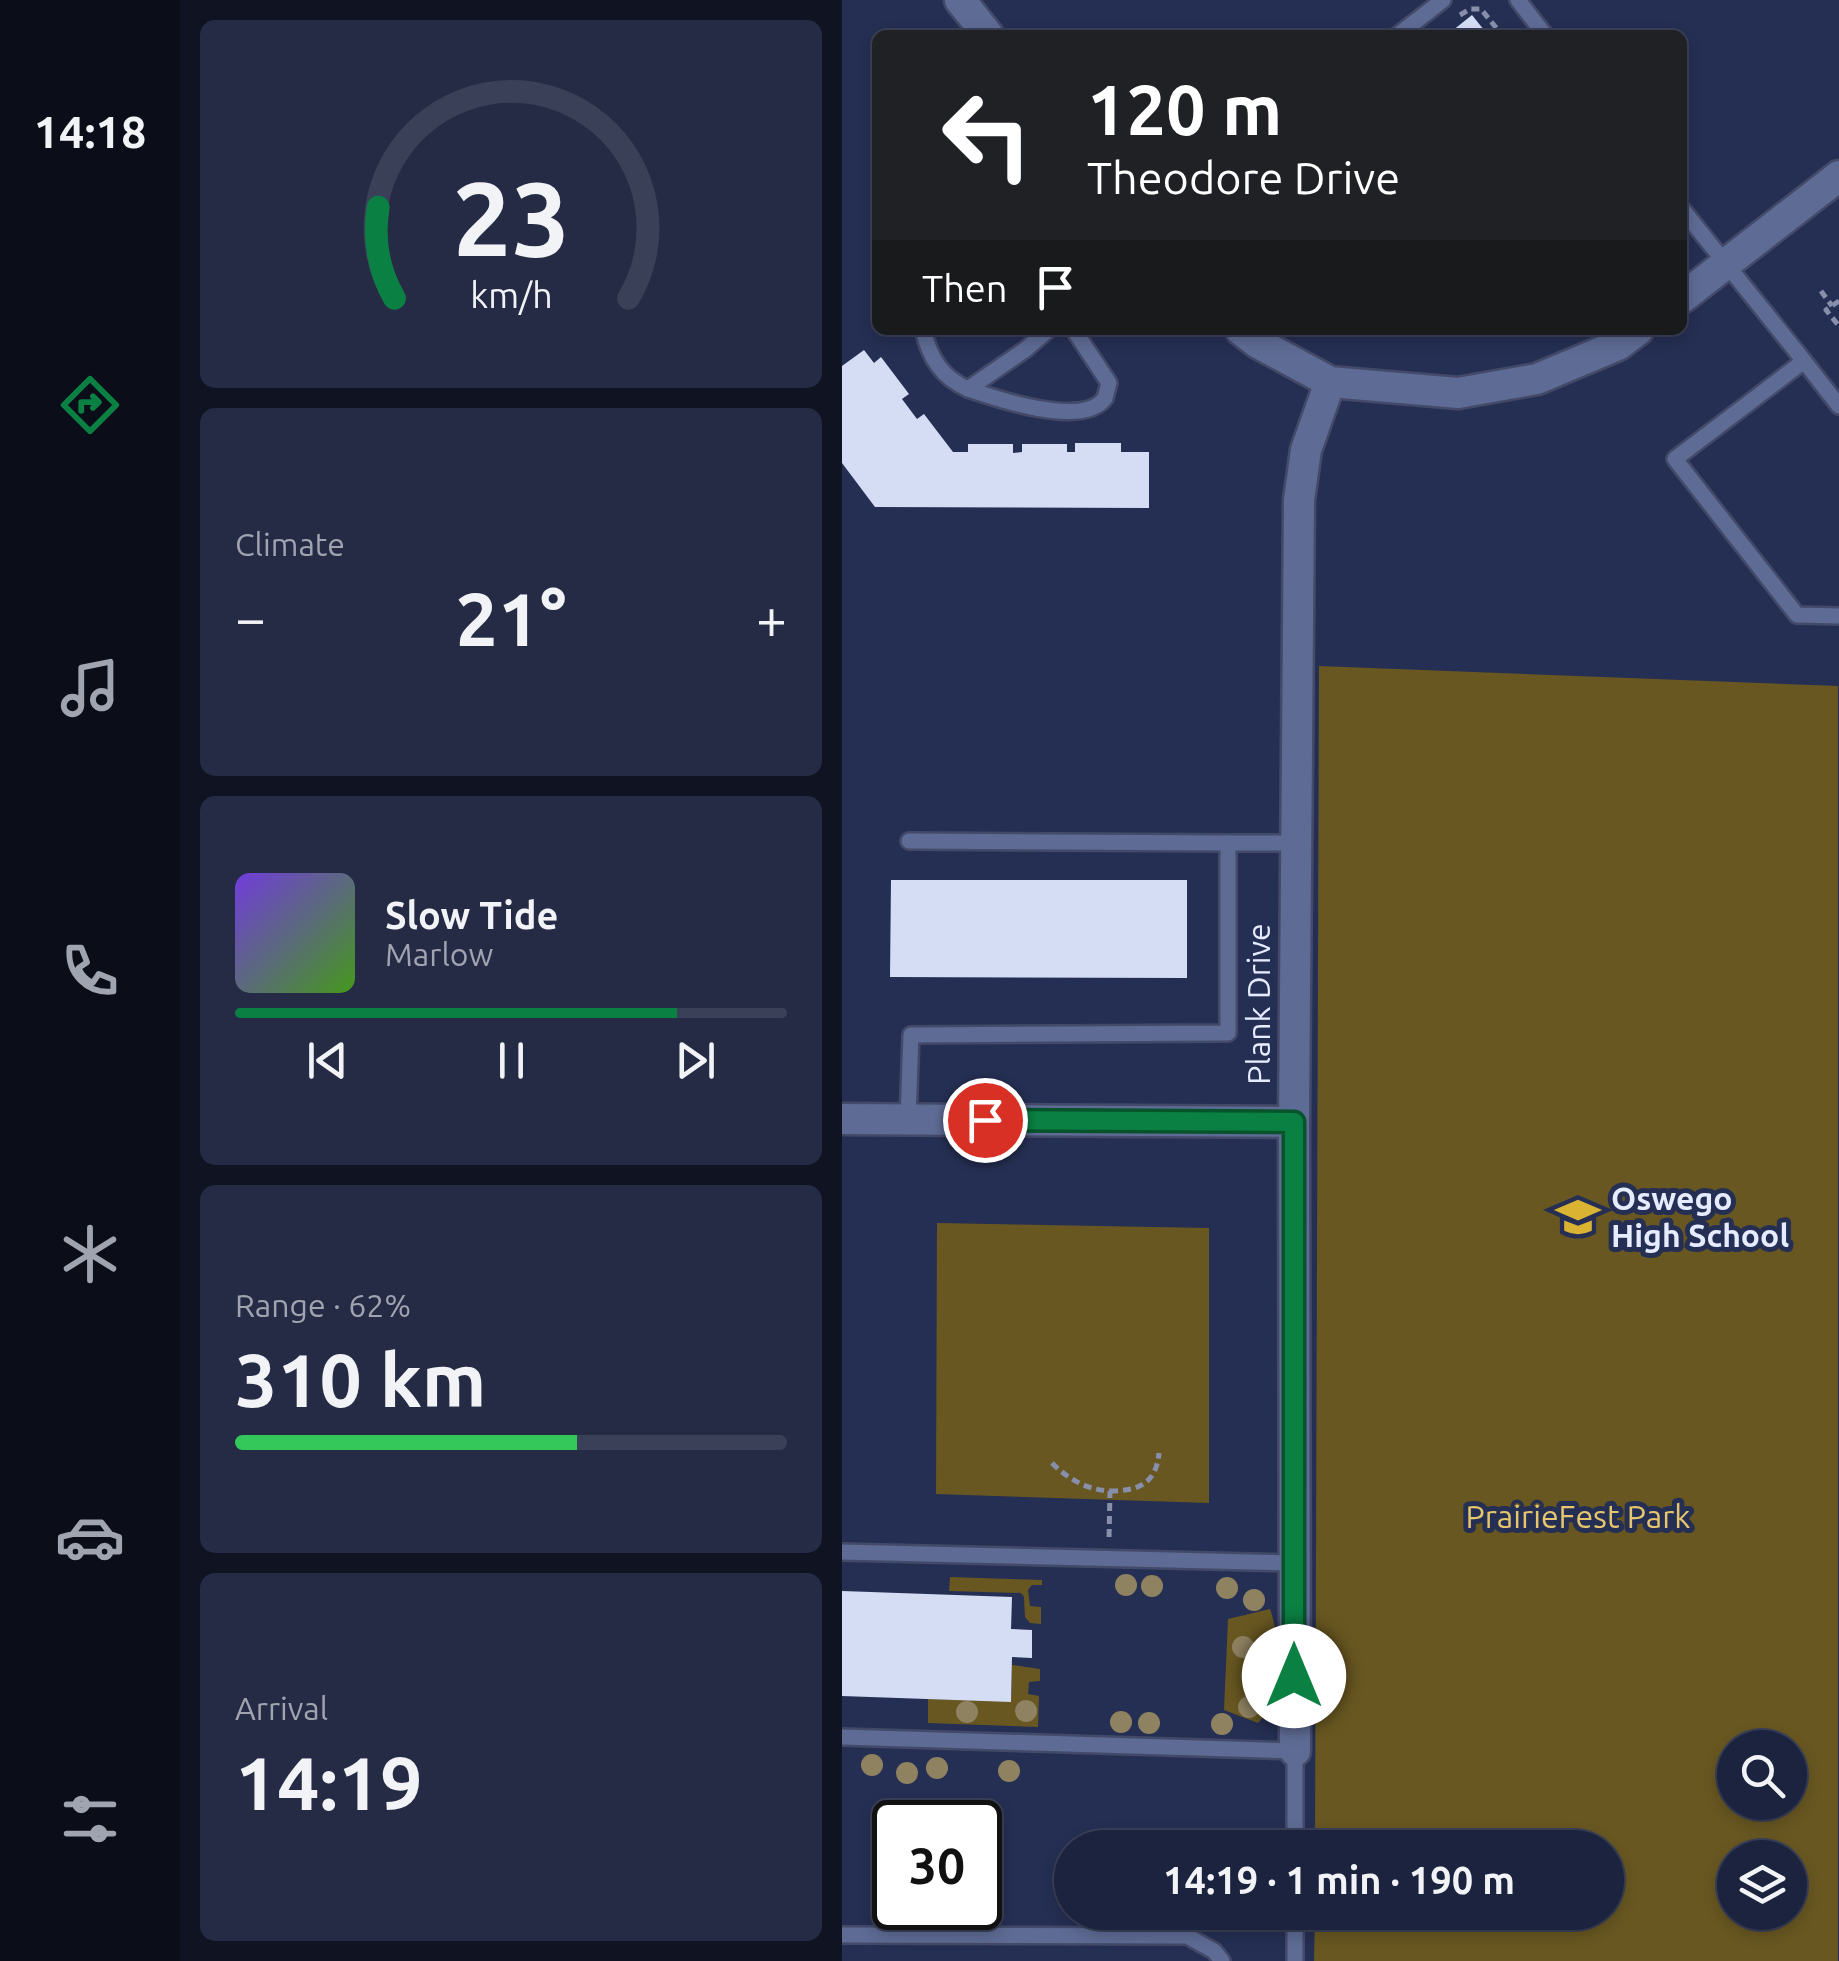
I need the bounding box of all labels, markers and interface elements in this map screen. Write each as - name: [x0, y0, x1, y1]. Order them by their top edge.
- icon: left: [922, 70, 1052, 200]
- text: 120 m: [1087, 70, 1282, 148]
- text: 14:18: [34, 106, 146, 157]
- text: Theodore Drive: [1087, 152, 1400, 203]
- text: 23: [452, 159, 570, 276]
- icon: arrive: [1028, 260, 1083, 315]
- text: Then: [922, 267, 1008, 309]
- text: km/h: [470, 275, 552, 315]
- icon: directions: [55, 370, 125, 440]
- text: Climate: [235, 526, 345, 562]
- text: 21°: [455, 576, 567, 660]
- text: −: [235, 587, 266, 648]
- text: +: [756, 587, 787, 648]
- icon: music: [55, 653, 125, 723]
- text: Slow Tide: [385, 894, 558, 936]
- street label: Plank Drive: [1240, 923, 1276, 1085]
- icon: phone: [55, 936, 125, 1006]
- text: Marlow: [385, 936, 493, 972]
- icon: previous: [300, 1033, 355, 1088]
- icon: pause: [484, 1033, 539, 1088]
- icon: next: [668, 1033, 723, 1088]
- pin: [943, 1078, 1028, 1163]
- icon: arrive: [958, 1093, 1013, 1148]
- place label: Oswego High School: [1611, 1180, 1789, 1253]
- school or university icon: Oswego High School: [1554, 1193, 1602, 1241]
- icon: climate: [55, 1219, 125, 1289]
- text: Range · 62%: [235, 1287, 411, 1323]
- text: 310 km: [235, 1337, 486, 1421]
- park label: PrairieFest Park: [1466, 1498, 1690, 1534]
- icon: car: [55, 1502, 125, 1572]
- position arrow: [1242, 1624, 1346, 1728]
- text: Arrival: [235, 1690, 328, 1726]
- map controls: [1717, 1730, 1807, 1930]
- button: search: [1717, 1730, 1807, 1820]
- text: 14:19: [235, 1740, 423, 1824]
- icon: filters: [55, 1784, 125, 1854]
- speed limit sign: 30: [872, 1800, 1002, 1930]
- button: layers: [1717, 1840, 1807, 1930]
- text: 14:19 · 1 min · 190 m: [1163, 1859, 1515, 1901]

